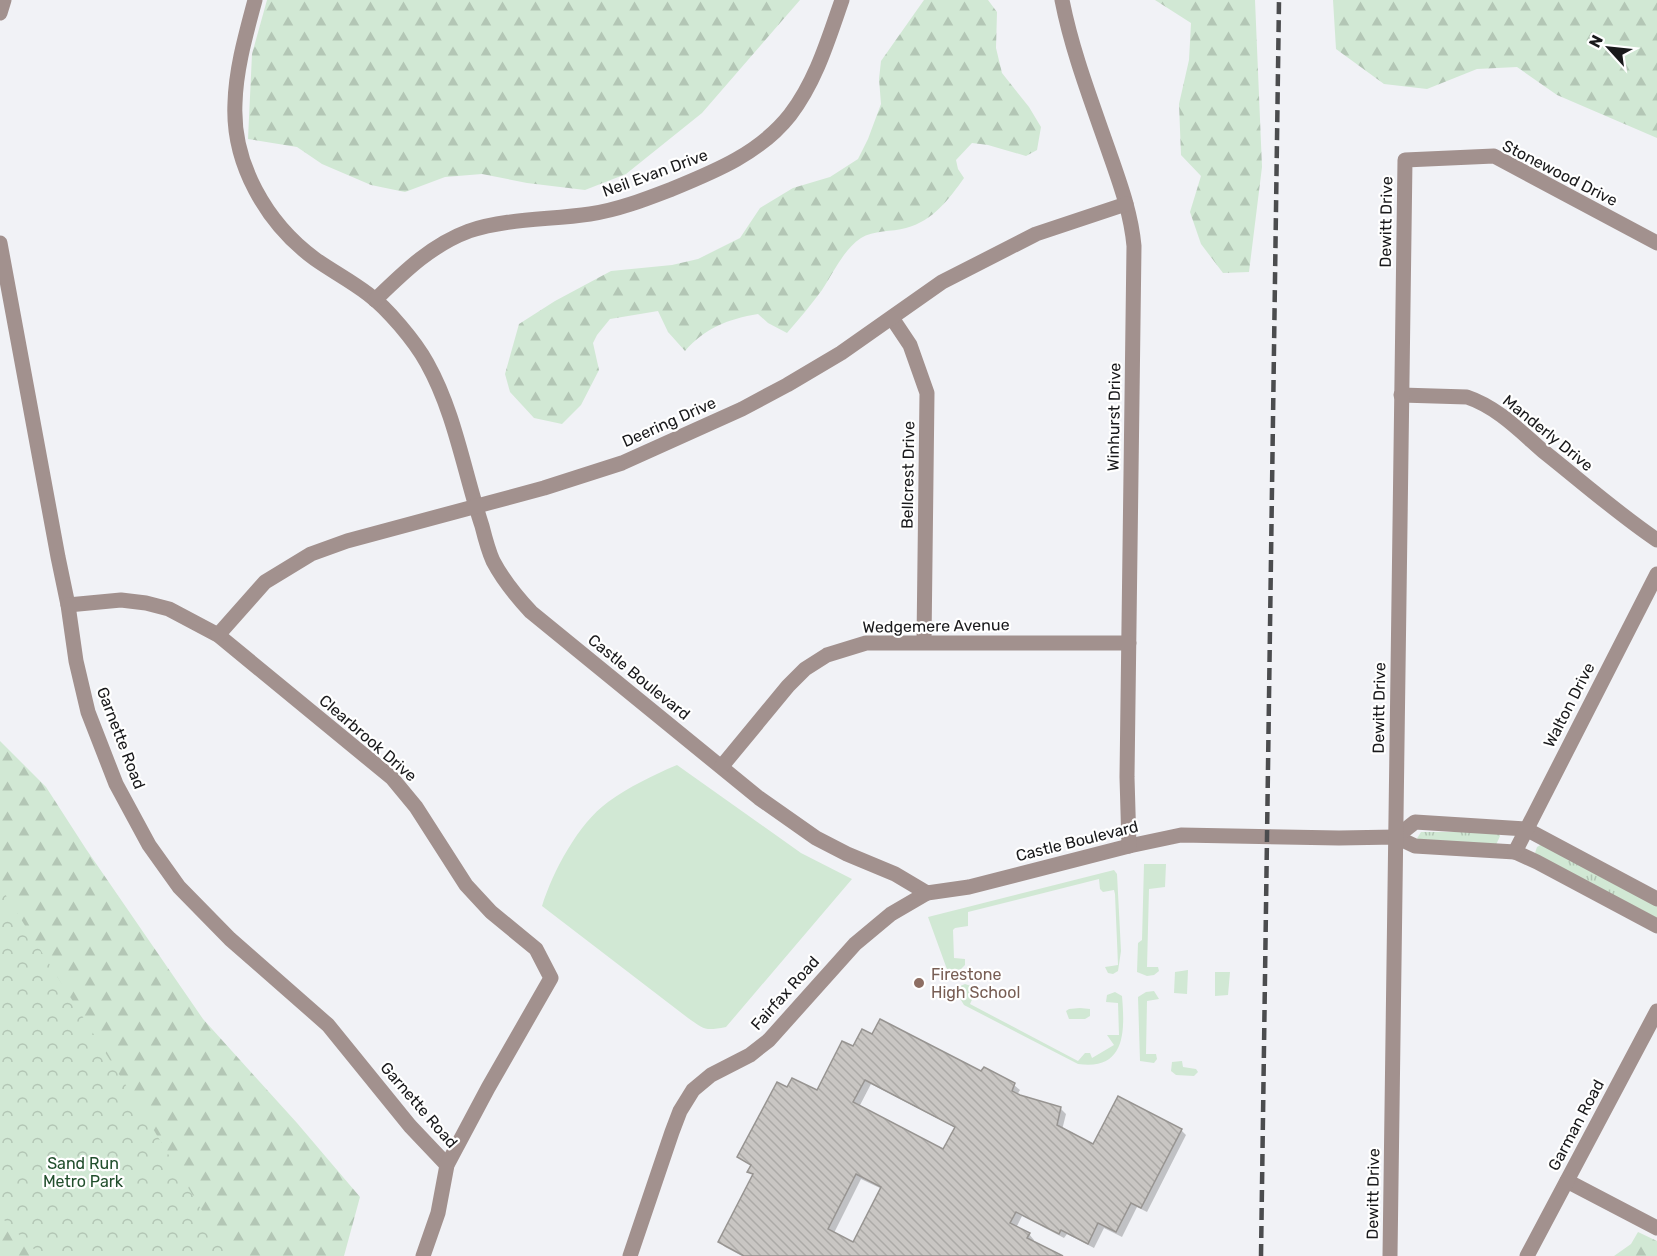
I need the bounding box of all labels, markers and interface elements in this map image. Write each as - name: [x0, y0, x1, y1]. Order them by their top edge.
- north arrow: [1579, 18, 1639, 78]
- text: N: [1585, 32, 1607, 51]
- street label: Stonewood Drive: [1499, 136, 1621, 210]
- street label: Neil Evan Drive: [600, 145, 710, 201]
- street label: Dewitt Drive: [1376, 176, 1396, 268]
- street label: Winhurst Drive: [1104, 362, 1124, 471]
- street label: Manderly Drive: [1499, 391, 1597, 475]
- street label: Deering Drive: [619, 393, 719, 451]
- street label: Bellcrest Drive: [898, 421, 918, 529]
- street label: Wedgemere Avenue: [862, 615, 1010, 637]
- street label: Castle Boulevard: [584, 630, 694, 724]
- street label: Walton Drive: [1539, 659, 1599, 751]
- street label: Dewitt Drive: [1369, 662, 1389, 754]
- street label: Garnette Road: [93, 684, 149, 792]
- street label: Clearbrook Drive: [315, 691, 421, 785]
- street label: Castle Boulevard: [1014, 817, 1140, 865]
- street label: Fairfax Road: [747, 952, 823, 1034]
- place label: Firestone High School: [931, 965, 1020, 1002]
- marker: Firestone High School: [912, 976, 926, 990]
- street label: Garnette Road: [376, 1058, 462, 1152]
- street label: Garman Road: [1544, 1076, 1608, 1174]
- street label: Dewitt Drive: [1363, 1148, 1383, 1240]
- park label: Sand Run Metro Park: [43, 1154, 124, 1191]

